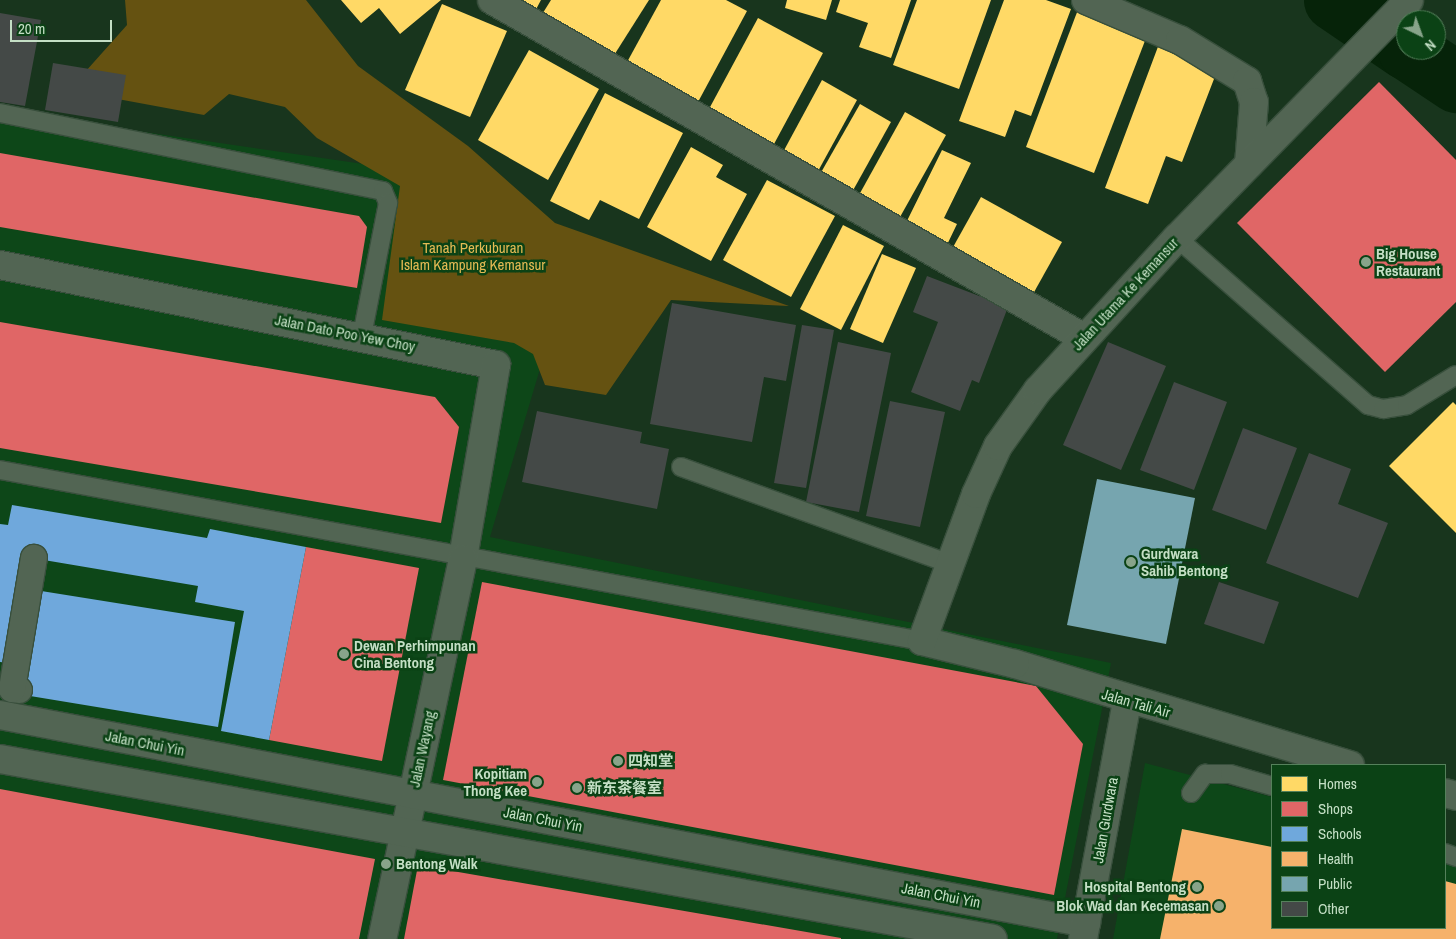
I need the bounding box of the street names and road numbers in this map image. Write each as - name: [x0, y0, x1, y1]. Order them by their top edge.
- street label: Jalan Utama Ke Kemansur: [1068, 234, 1182, 354]
- street label: Jalan Dato Poo Yew Choy: [273, 311, 417, 355]
- street label: Jalan Tali Air: [1099, 685, 1173, 721]
- street label: Jalan Wayang: [405, 709, 439, 789]
- street label: Jalan Chui Yin: [104, 727, 186, 759]
- street label: Jalan Gurdwara: [1089, 776, 1121, 864]
- street label: Jalan Chui Yin: [502, 803, 584, 835]
- street label: Jalan Chui Yin: [900, 879, 982, 911]

